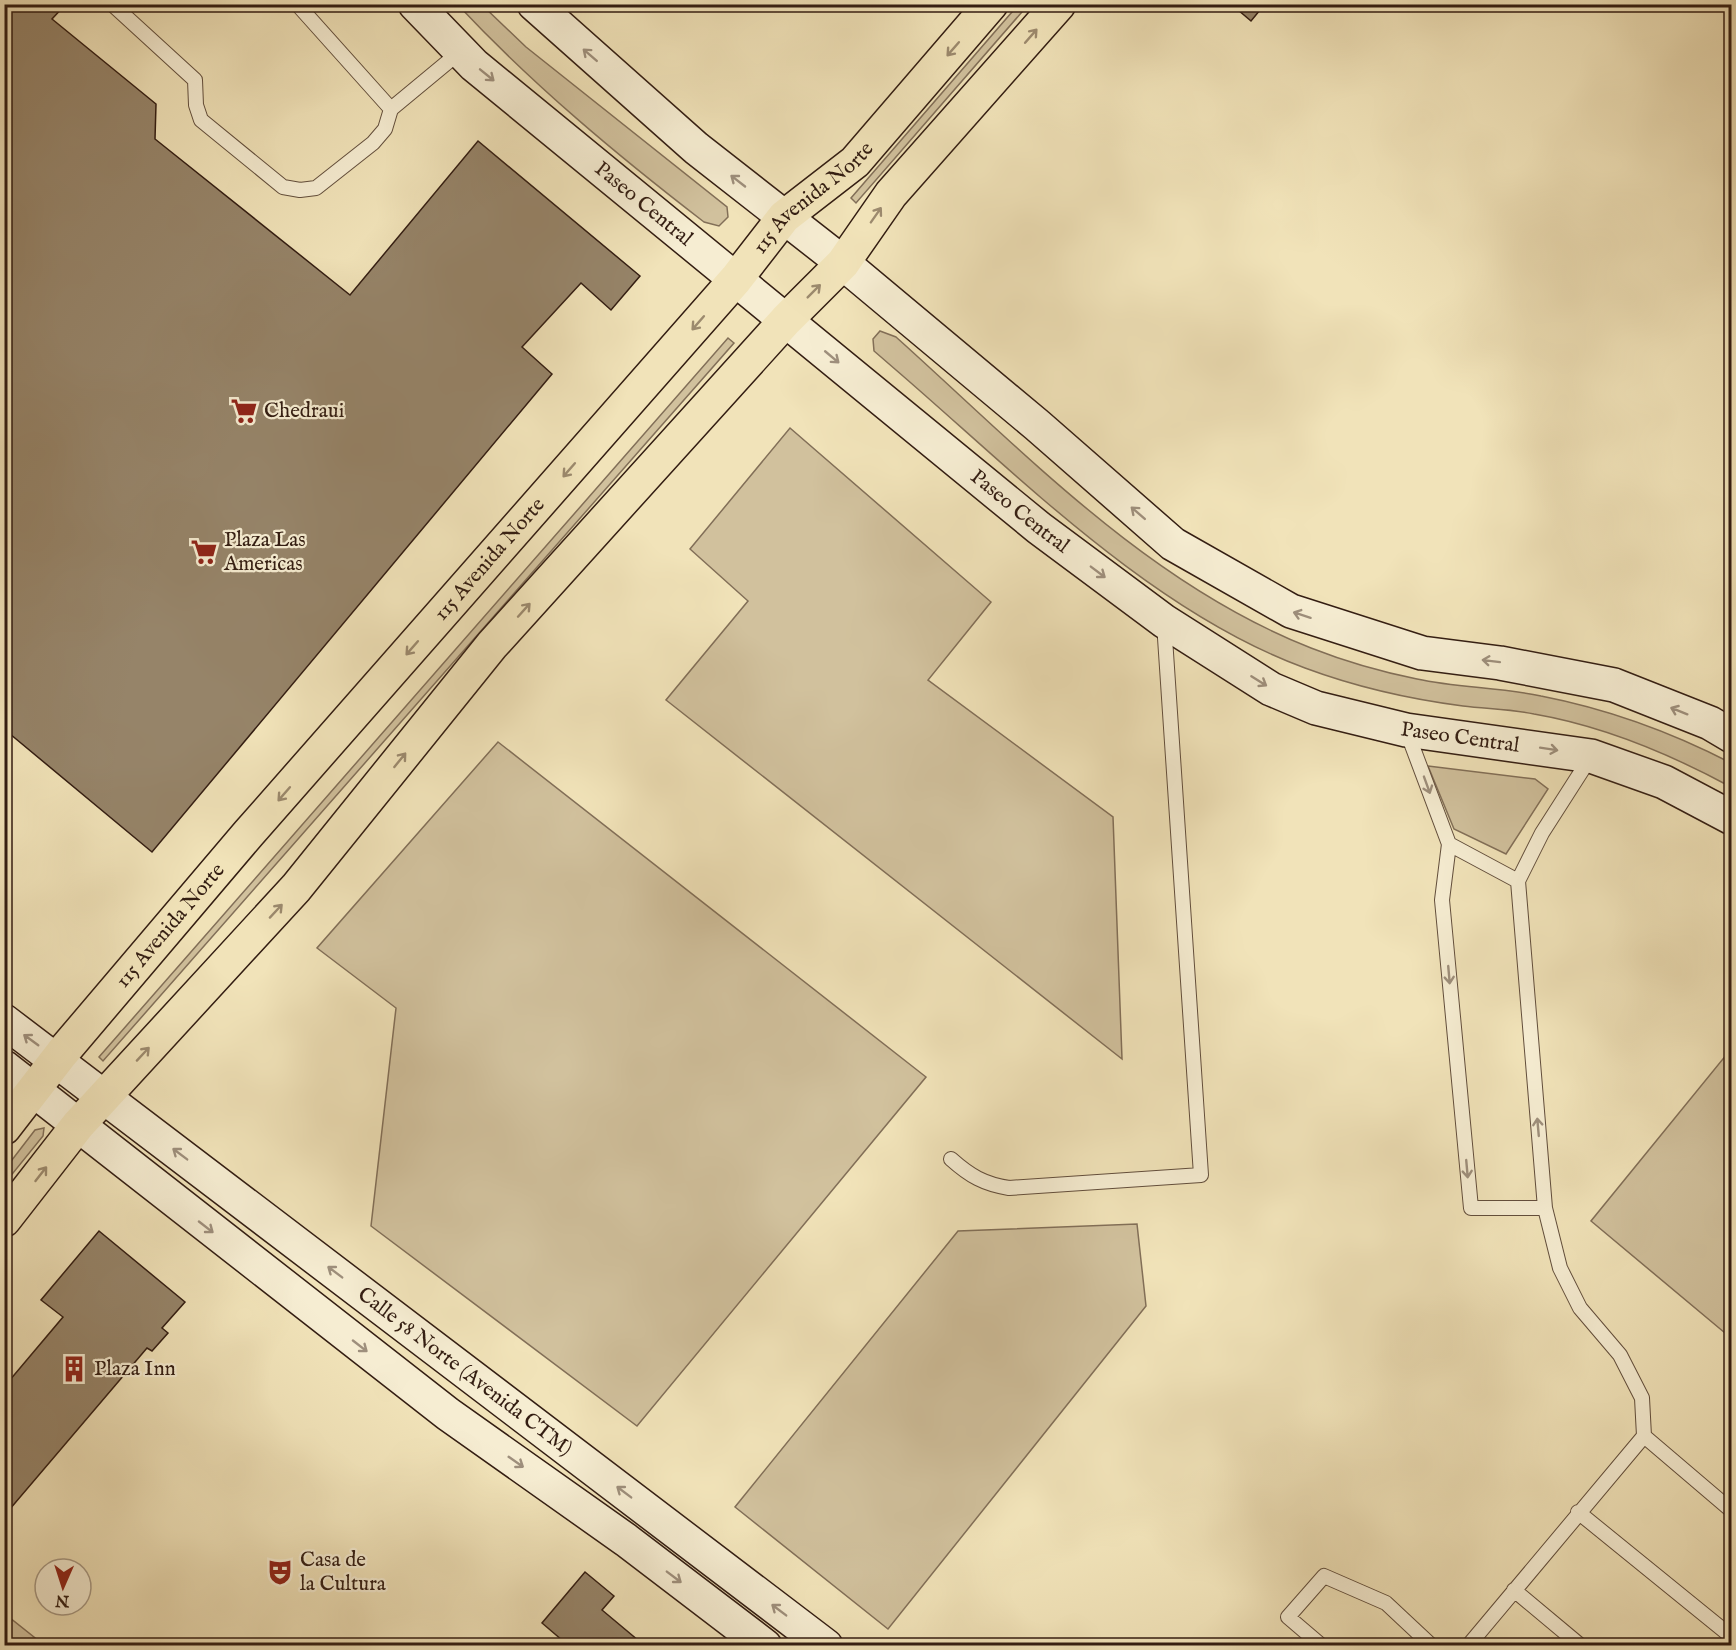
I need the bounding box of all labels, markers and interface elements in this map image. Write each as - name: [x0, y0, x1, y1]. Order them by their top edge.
- one-way arrow: [1024, 29, 1038, 44]
- one-way arrow: [946, 41, 960, 56]
- one-way arrow: [582, 48, 598, 61]
- one-way arrow: [478, 68, 494, 81]
- street label: 115 Avenida Norte: [747, 136, 880, 260]
- street label: Paseo Central: [589, 156, 698, 252]
- one-way arrow: [730, 175, 746, 188]
- one-way arrow: [870, 208, 882, 224]
- one-way arrow: [807, 284, 822, 299]
- one-way arrow: [691, 315, 705, 330]
- one-way arrow: [823, 350, 839, 363]
- supermarket icon: Chedraui: [229, 396, 259, 426]
- place label: Chedraui: [264, 398, 344, 425]
- one-way arrow: [562, 462, 576, 477]
- street label: Paseo Central: [965, 464, 1075, 560]
- street label: 115 Avenida Norte: [428, 492, 551, 627]
- one-way arrow: [1130, 506, 1145, 520]
- place label: Plaza Las Americas: [223, 527, 306, 578]
- supermarket icon: Plaza Las Americas: [189, 537, 219, 567]
- one-way arrow: [1089, 566, 1105, 578]
- one-way arrow: [517, 603, 531, 618]
- one-way arrow: [1293, 609, 1312, 620]
- one-way arrow: [406, 639, 420, 655]
- one-way arrow: [1481, 656, 1501, 667]
- one-way arrow: [1250, 676, 1267, 688]
- one-way arrow: [1670, 705, 1688, 716]
- street label: Paseo Central: [1399, 716, 1521, 759]
- one-way arrow: [1539, 744, 1558, 755]
- one-way arrow: [393, 752, 406, 768]
- one-way arrow: [1422, 775, 1433, 793]
- one-way arrow: [277, 786, 291, 801]
- street label: 115 Avenida Norte: [110, 857, 231, 994]
- one-way arrow: [269, 903, 283, 918]
- one-way arrow: [1444, 964, 1455, 984]
- one-way arrow: [23, 1034, 39, 1047]
- one-way arrow: [136, 1046, 150, 1061]
- one-way arrow: [1532, 1118, 1543, 1137]
- one-way arrow: [172, 1148, 188, 1161]
- one-way arrow: [1462, 1159, 1473, 1178]
- one-way arrow: [34, 1166, 47, 1182]
- one-way arrow: [197, 1220, 213, 1233]
- one-way arrow: [327, 1266, 343, 1279]
- street label: Calle 58 Norte (Avenida CTM): [352, 1281, 578, 1462]
- one-way arrow: [352, 1339, 368, 1352]
- building icon: Plaza Inn: [59, 1354, 89, 1384]
- place label: Plaza Inn: [94, 1356, 176, 1383]
- one-way arrow: [508, 1456, 524, 1468]
- one-way arrow: [616, 1486, 632, 1498]
- place label: Casa de la Cultura: [300, 1547, 387, 1598]
- north arrow: [33, 1557, 93, 1617]
- theatre icon: Casa de la Cultura: [265, 1557, 295, 1587]
- one-way arrow: [666, 1570, 682, 1583]
- text: N: [55, 1590, 71, 1610]
- one-way arrow: [771, 1604, 787, 1617]

